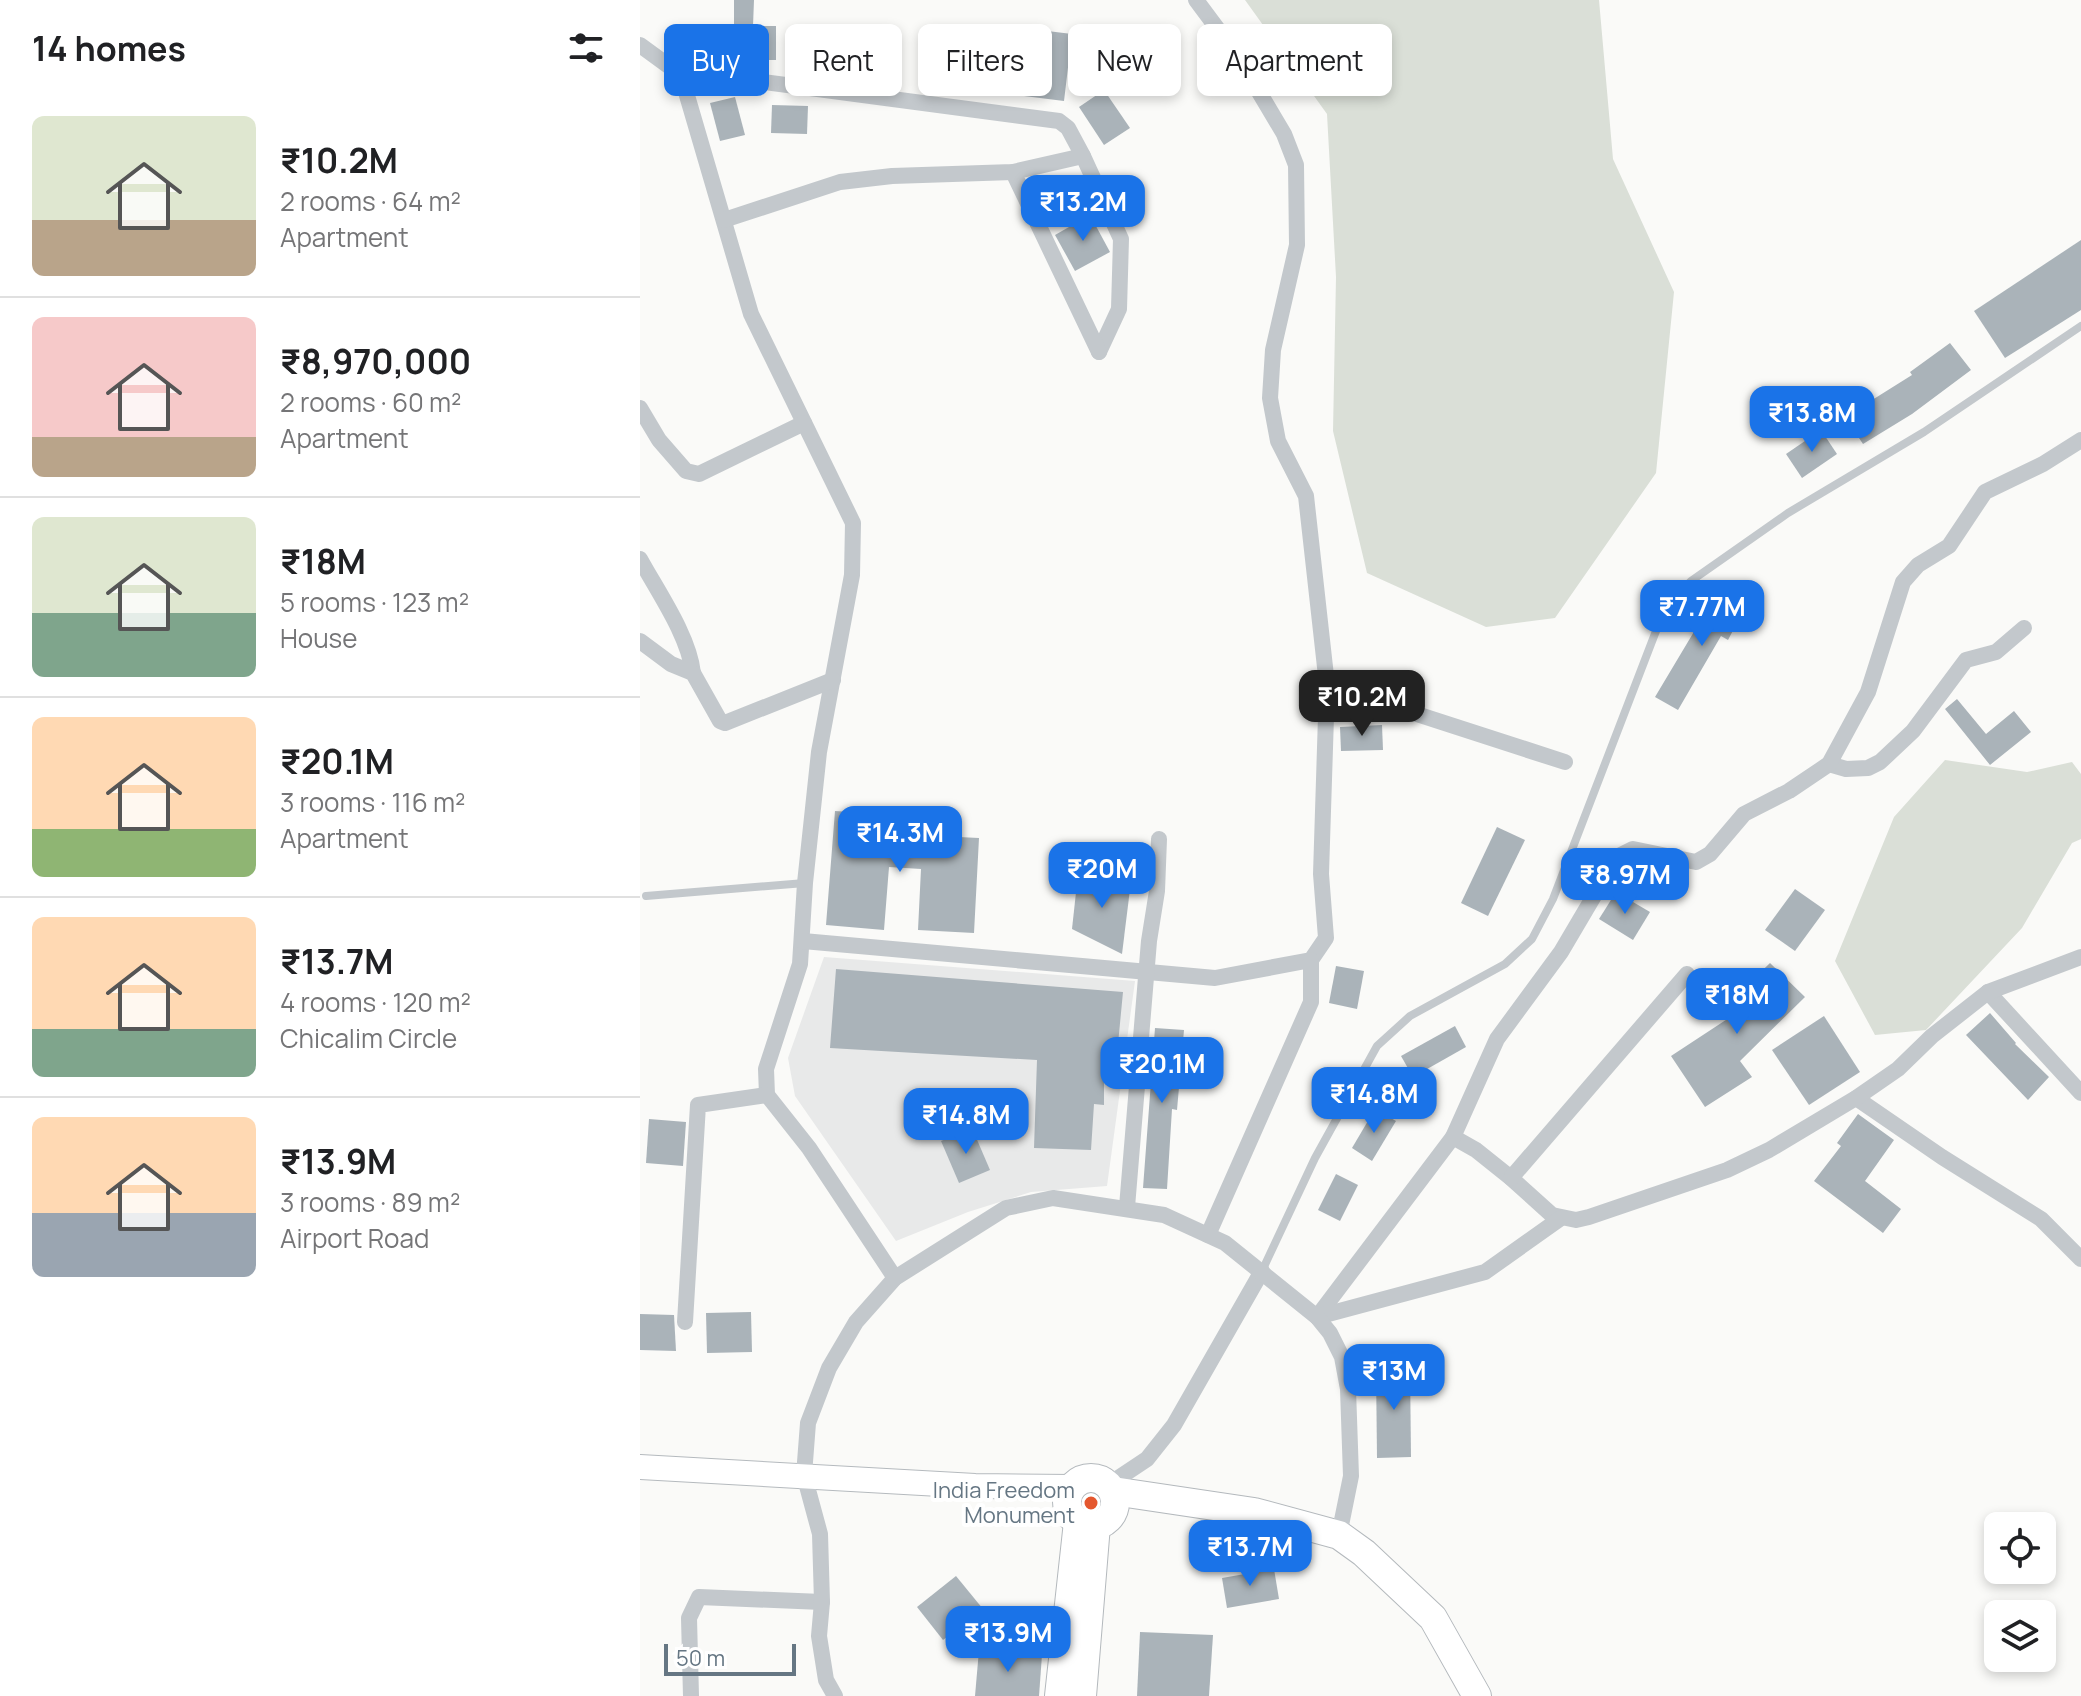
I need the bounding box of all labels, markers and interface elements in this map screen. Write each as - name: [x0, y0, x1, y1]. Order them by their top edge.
- chip: Buy: [664, 24, 769, 96]
- chip: Rent: [785, 24, 902, 96]
- chip: Filters: [918, 24, 1052, 96]
- chip: New: [1068, 24, 1181, 96]
- chip: Apartment: [1197, 24, 1392, 96]
- text: 14 homes: [32, 25, 186, 71]
- icon: filters: [564, 26, 608, 70]
- text: ₹10.2M: [280, 137, 398, 183]
- icon: home: [96, 148, 192, 244]
- pin: ₹13.2M: [1018, 175, 1148, 243]
- text: 2 rooms · 64 m²: [280, 183, 461, 219]
- text: ₹13.2M: [1039, 183, 1127, 219]
- text: Apartment: [280, 219, 409, 255]
- text: ₹8,970,000: [280, 338, 471, 384]
- icon: home: [96, 349, 192, 445]
- text: 2 rooms · 60 m²: [280, 384, 462, 420]
- pin: ₹13.8M: [1747, 386, 1877, 454]
- text: ₹13.8M: [1768, 394, 1856, 430]
- text: Apartment: [280, 420, 409, 456]
- text: ₹18M: [280, 538, 366, 584]
- icon: home: [96, 549, 192, 645]
- pin: ₹7.77M: [1637, 580, 1767, 648]
- text: 5 rooms · 123 m²: [280, 584, 469, 620]
- text: ₹7.77M: [1658, 588, 1746, 624]
- text: House: [280, 620, 357, 656]
- pin: ₹10.2M: [1297, 670, 1427, 738]
- text: ₹10.2M: [1317, 678, 1407, 714]
- text: ₹20.1M: [280, 738, 394, 784]
- icon: home: [96, 749, 192, 845]
- text: 3 rooms · 116 m²: [280, 784, 466, 820]
- pin: ₹14.3M: [835, 806, 965, 874]
- text: ₹14.3M: [856, 814, 944, 850]
- text: Apartment: [280, 820, 409, 856]
- pin: ₹20M: [1055, 842, 1149, 910]
- pin: ₹8.97M: [1560, 848, 1690, 916]
- text: ₹20M: [1067, 850, 1137, 886]
- text: ₹8.97M: [1579, 856, 1671, 892]
- text: ₹13.7M: [280, 938, 393, 984]
- icon: home: [96, 949, 192, 1045]
- pin: ₹18M: [1690, 968, 1784, 1036]
- text: ₹18M: [1704, 976, 1770, 1012]
- text: 4 rooms · 120 m²: [280, 984, 471, 1020]
- text: Chicalim Circle: [280, 1020, 457, 1056]
- pin: ₹20.1M: [1097, 1037, 1227, 1105]
- text: ₹20.1M: [1118, 1045, 1206, 1081]
- pin: ₹14.8M: [1309, 1067, 1439, 1135]
- text: ₹14.8M: [1330, 1075, 1418, 1111]
- pin: ₹14.8M: [901, 1088, 1031, 1156]
- text: ₹14.8M: [922, 1096, 1010, 1132]
- text: ₹13.9M: [280, 1138, 396, 1184]
- icon: home: [96, 1149, 192, 1245]
- text: 3 rooms · 89 m²: [280, 1184, 460, 1220]
- text: Airport Road: [280, 1220, 429, 1256]
- pin: ₹13M: [1347, 1344, 1441, 1412]
- text: ₹13M: [1362, 1352, 1426, 1388]
- place label: India Freedom Monument: [933, 1475, 1075, 1530]
- marker: India Freedom Monument: [1082, 1494, 1100, 1512]
- map controls: [1984, 1512, 2056, 1672]
- button: locate: [1984, 1512, 2056, 1584]
- pin: ₹13.7M: [1185, 1520, 1315, 1588]
- text: ₹13.7M: [1207, 1528, 1293, 1564]
- button: layers: [1984, 1600, 2056, 1672]
- pin: ₹13.9M: [943, 1606, 1073, 1674]
- text: ₹13.9M: [964, 1614, 1052, 1650]
- scale bar: [664, 1640, 796, 1676]
- text: 50 m: [676, 1643, 725, 1673]

